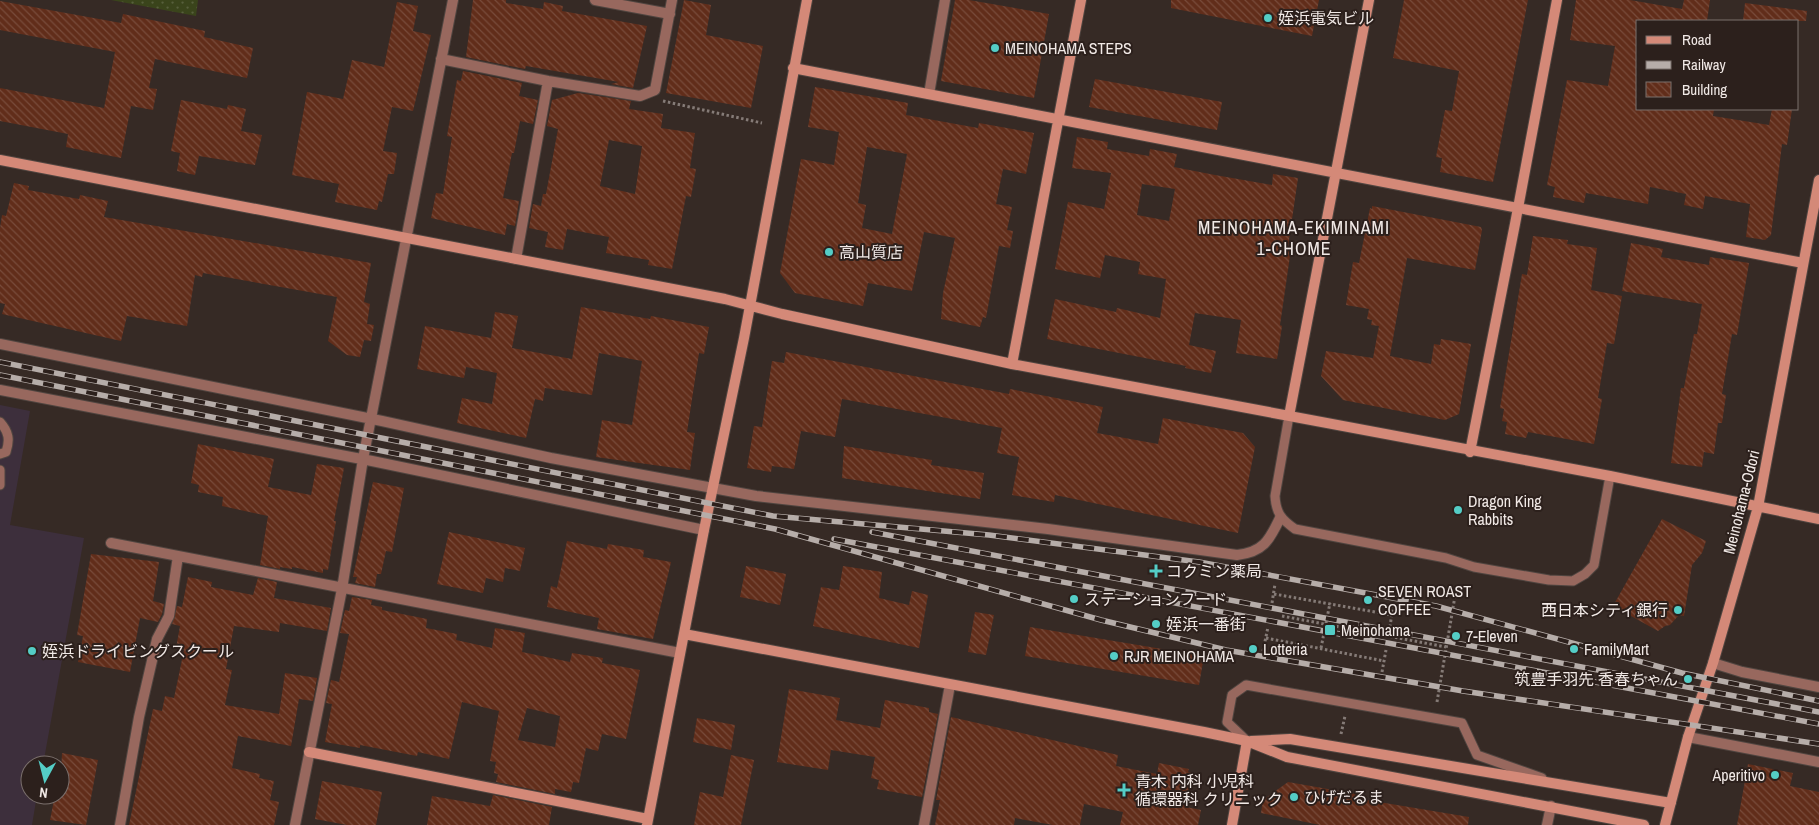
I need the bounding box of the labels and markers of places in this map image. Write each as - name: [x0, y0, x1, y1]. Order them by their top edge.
- place label: 姪浜電気ビル: [1278, 7, 1374, 29]
- marker: 姪浜電気ビル: [1262, 12, 1274, 24]
- place label: MEINOHAMA STEPS: [1005, 37, 1132, 59]
- marker: MEINOHAMA STEPS: [989, 42, 1001, 54]
- place label: 高山質店: [839, 241, 903, 263]
- marker: 高山質店: [823, 246, 835, 258]
- place label: Dragon King Rabbits: [1468, 490, 1542, 530]
- marker: Dragon King Rabbits: [1452, 504, 1464, 516]
- place label: コクミン薬局: [1166, 560, 1262, 582]
- marker: コクミン薬局: [1150, 565, 1162, 577]
- place label: SEVEN ROAST COFFEE: [1378, 580, 1471, 620]
- place label: ステーションフード: [1084, 588, 1227, 610]
- marker: ステーションフード: [1068, 593, 1080, 605]
- marker: SEVEN ROAST COFFEE: [1362, 594, 1374, 606]
- place label: 西日本シティ銀行: [1541, 599, 1668, 621]
- marker: 西日本シティ銀行: [1672, 604, 1684, 616]
- place label: 姪浜一番街: [1166, 613, 1246, 635]
- marker: 姪浜一番街: [1150, 618, 1162, 630]
- place label: Meinohama: [1341, 619, 1411, 641]
- marker: Meinohama: [1323, 623, 1337, 637]
- place label: 7-Eleven: [1466, 625, 1518, 647]
- marker: 7-Eleven: [1450, 630, 1462, 642]
- place label: Lotteria: [1263, 638, 1308, 660]
- place label: FamilyMart: [1584, 638, 1649, 660]
- place label: 姪浜ドライビングスクール: [42, 640, 234, 662]
- marker: Lotteria: [1247, 643, 1259, 655]
- marker: FamilyMart: [1568, 643, 1580, 655]
- marker: 姪浜ドライビングスクール: [26, 645, 38, 657]
- place label: RJR MEINOHAMA: [1124, 645, 1234, 667]
- marker: RJR MEINOHAMA: [1108, 650, 1120, 662]
- place label: 筑豊手羽先 香春ちゃん: [1514, 668, 1678, 690]
- marker: 筑豊手羽先 香春ちゃん: [1682, 673, 1694, 685]
- place label: Aperitivo: [1711, 764, 1765, 786]
- marker: Aperitivo: [1769, 769, 1781, 781]
- place label: 青木 内科 小児科 循環器科 クリニック: [1135, 770, 1283, 810]
- marker: 青木 内科 小児科 循環器科 クリニック: [1117, 783, 1131, 797]
- place label: ひげだるま: [1304, 786, 1384, 808]
- marker: ひげだるま: [1288, 791, 1300, 803]

